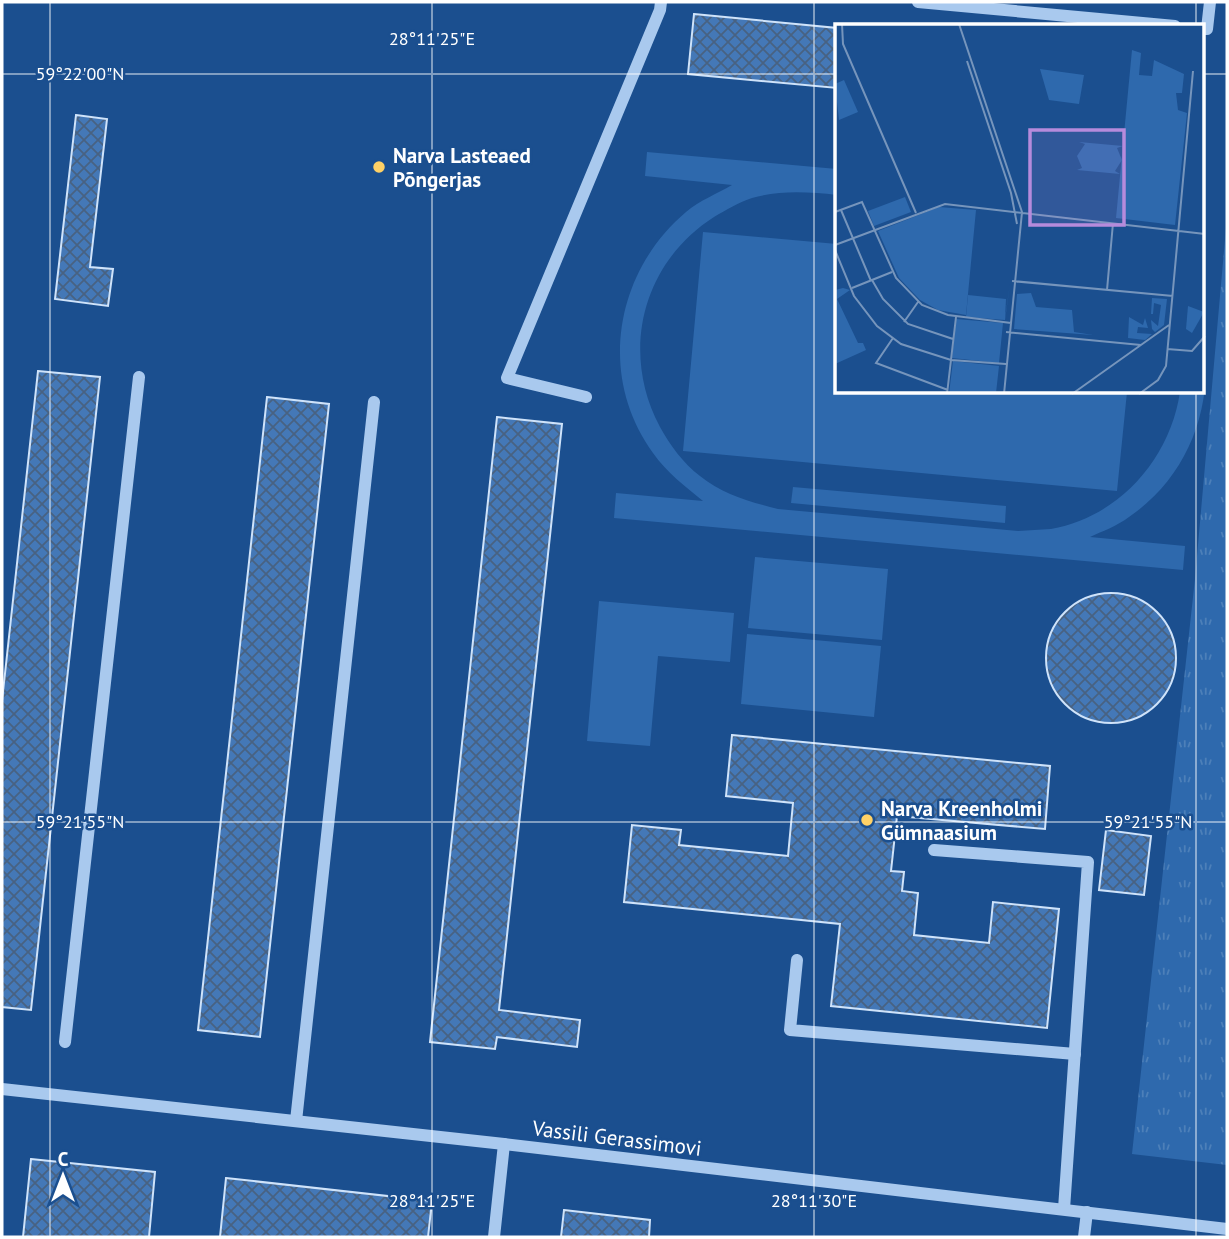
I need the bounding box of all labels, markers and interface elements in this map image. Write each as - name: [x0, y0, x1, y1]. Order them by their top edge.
- inset map: [835, 24, 1204, 394]
- text: 28°11'25"E: [389, 27, 475, 50]
- text: 59°22'00"N: [36, 62, 124, 85]
- place label: Narva Lasteaed Põngerjas: [393, 142, 531, 193]
- marker: Narva Lasteaed Põngerjas: [371, 159, 387, 175]
- place label: Narva Kreenholmi Gümnaasium: [881, 795, 1042, 846]
- text: 59°21'55"N: [36, 810, 124, 833]
- text: 59°21'55"N: [1104, 810, 1192, 833]
- marker: Narva Kreenholmi Gümnaasium: [859, 812, 875, 828]
- street label: Vassili Gerassimovi: [530, 1114, 703, 1162]
- north arrow: [28, 1141, 98, 1211]
- text: С: [58, 1147, 69, 1171]
- text: 28°11'25"E: [389, 1189, 475, 1212]
- text: 28°11'30"E: [771, 1189, 857, 1212]

